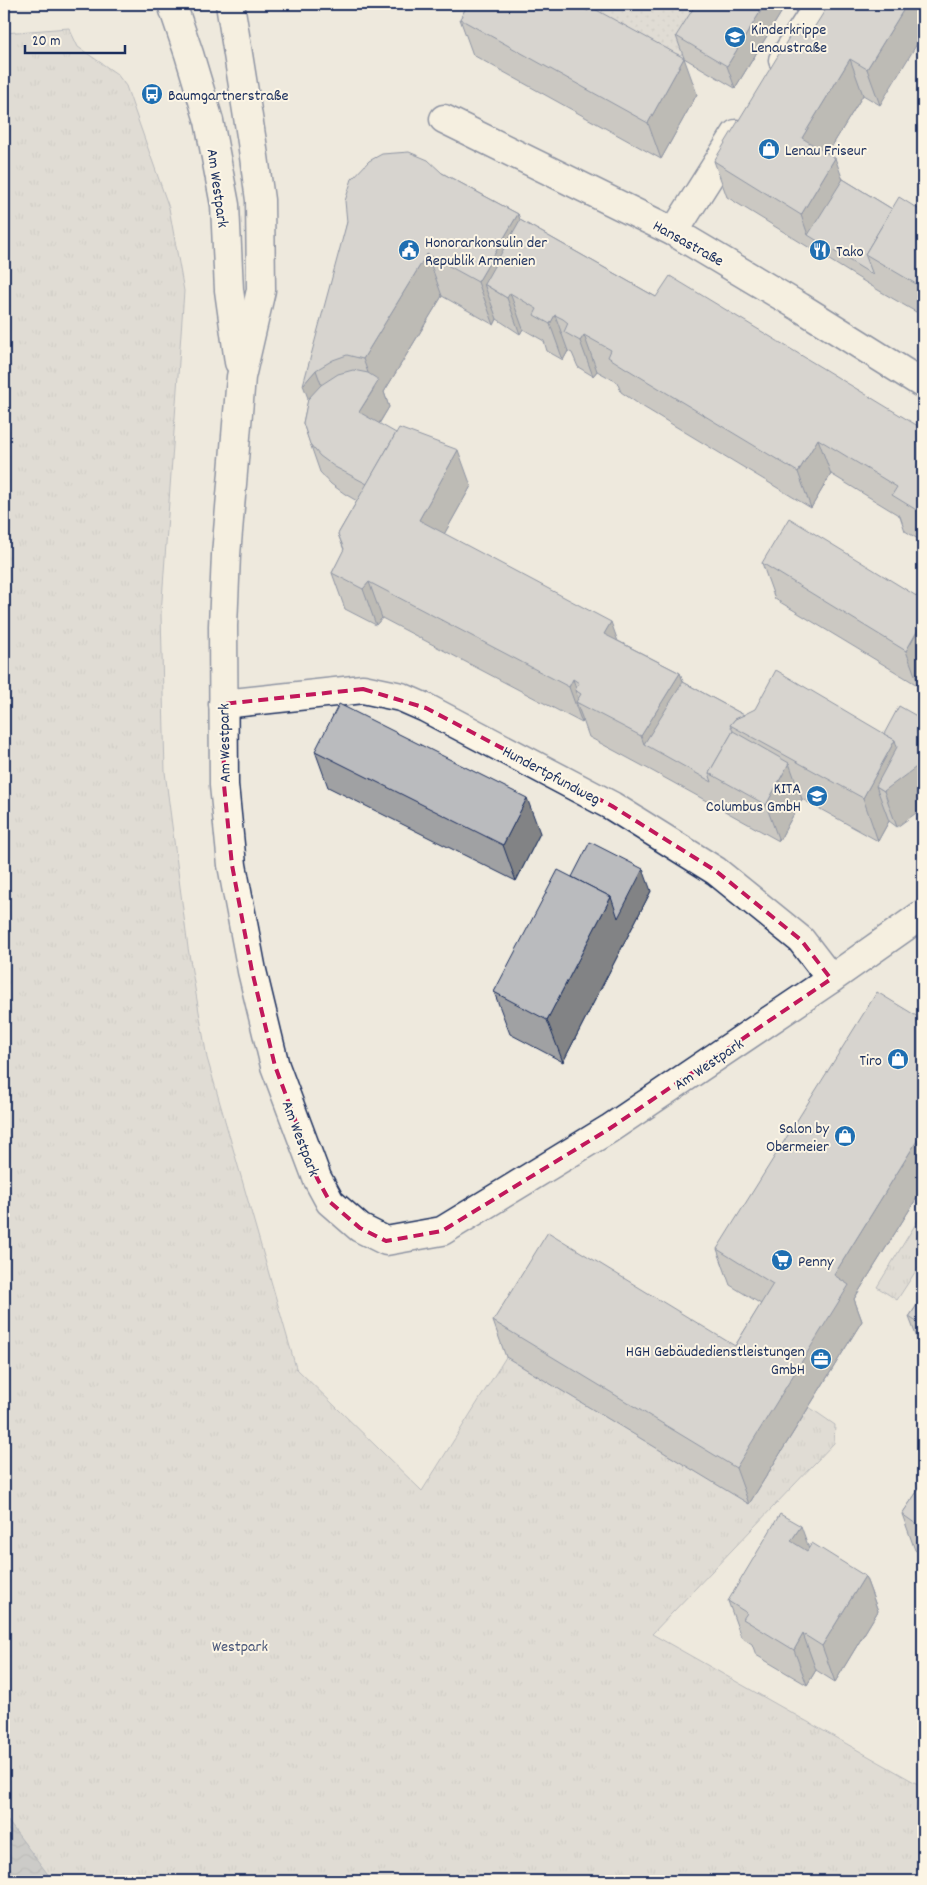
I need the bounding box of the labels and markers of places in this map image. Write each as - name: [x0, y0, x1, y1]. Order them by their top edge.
- place label: Kinderkrippe Lenaustraße: [751, 19, 827, 60]
- school or university icon: Kinderkrippe Lenaustraße: [723, 25, 747, 49]
- bus stop icon: Baumgartnerstraße: [140, 82, 164, 106]
- place label: Baumgartnerstraße: [168, 85, 288, 108]
- shop icon: Lenau Friseur: [757, 137, 781, 161]
- place label: Lenau Friseur: [785, 140, 867, 163]
- place label: Honorarkonsulin der Republik Armenien: [425, 232, 547, 273]
- public building icon: Honorarkonsulin der Republik Armenien: [397, 238, 421, 262]
- restaurant icon: Tako: [808, 238, 832, 262]
- place label: Tako: [836, 241, 864, 264]
- place label: KITA Columbus GmbH: [706, 778, 801, 819]
- school or university icon: KITA Columbus GmbH: [805, 784, 829, 808]
- shop icon: Tiro: [886, 1047, 910, 1071]
- place label: Tiro: [860, 1050, 882, 1073]
- place label: Salon by Obermeier: [766, 1118, 830, 1159]
- shop icon: Salon by Obermeier: [833, 1124, 857, 1148]
- supermarket icon: Penny: [770, 1248, 794, 1272]
- place label: Penny: [798, 1251, 834, 1274]
- place label: HGH Gebäudedienstleistungen GmbH: [626, 1341, 805, 1382]
- office icon: HGH Gebäudedienstleistungen GmbH: [809, 1347, 833, 1371]

